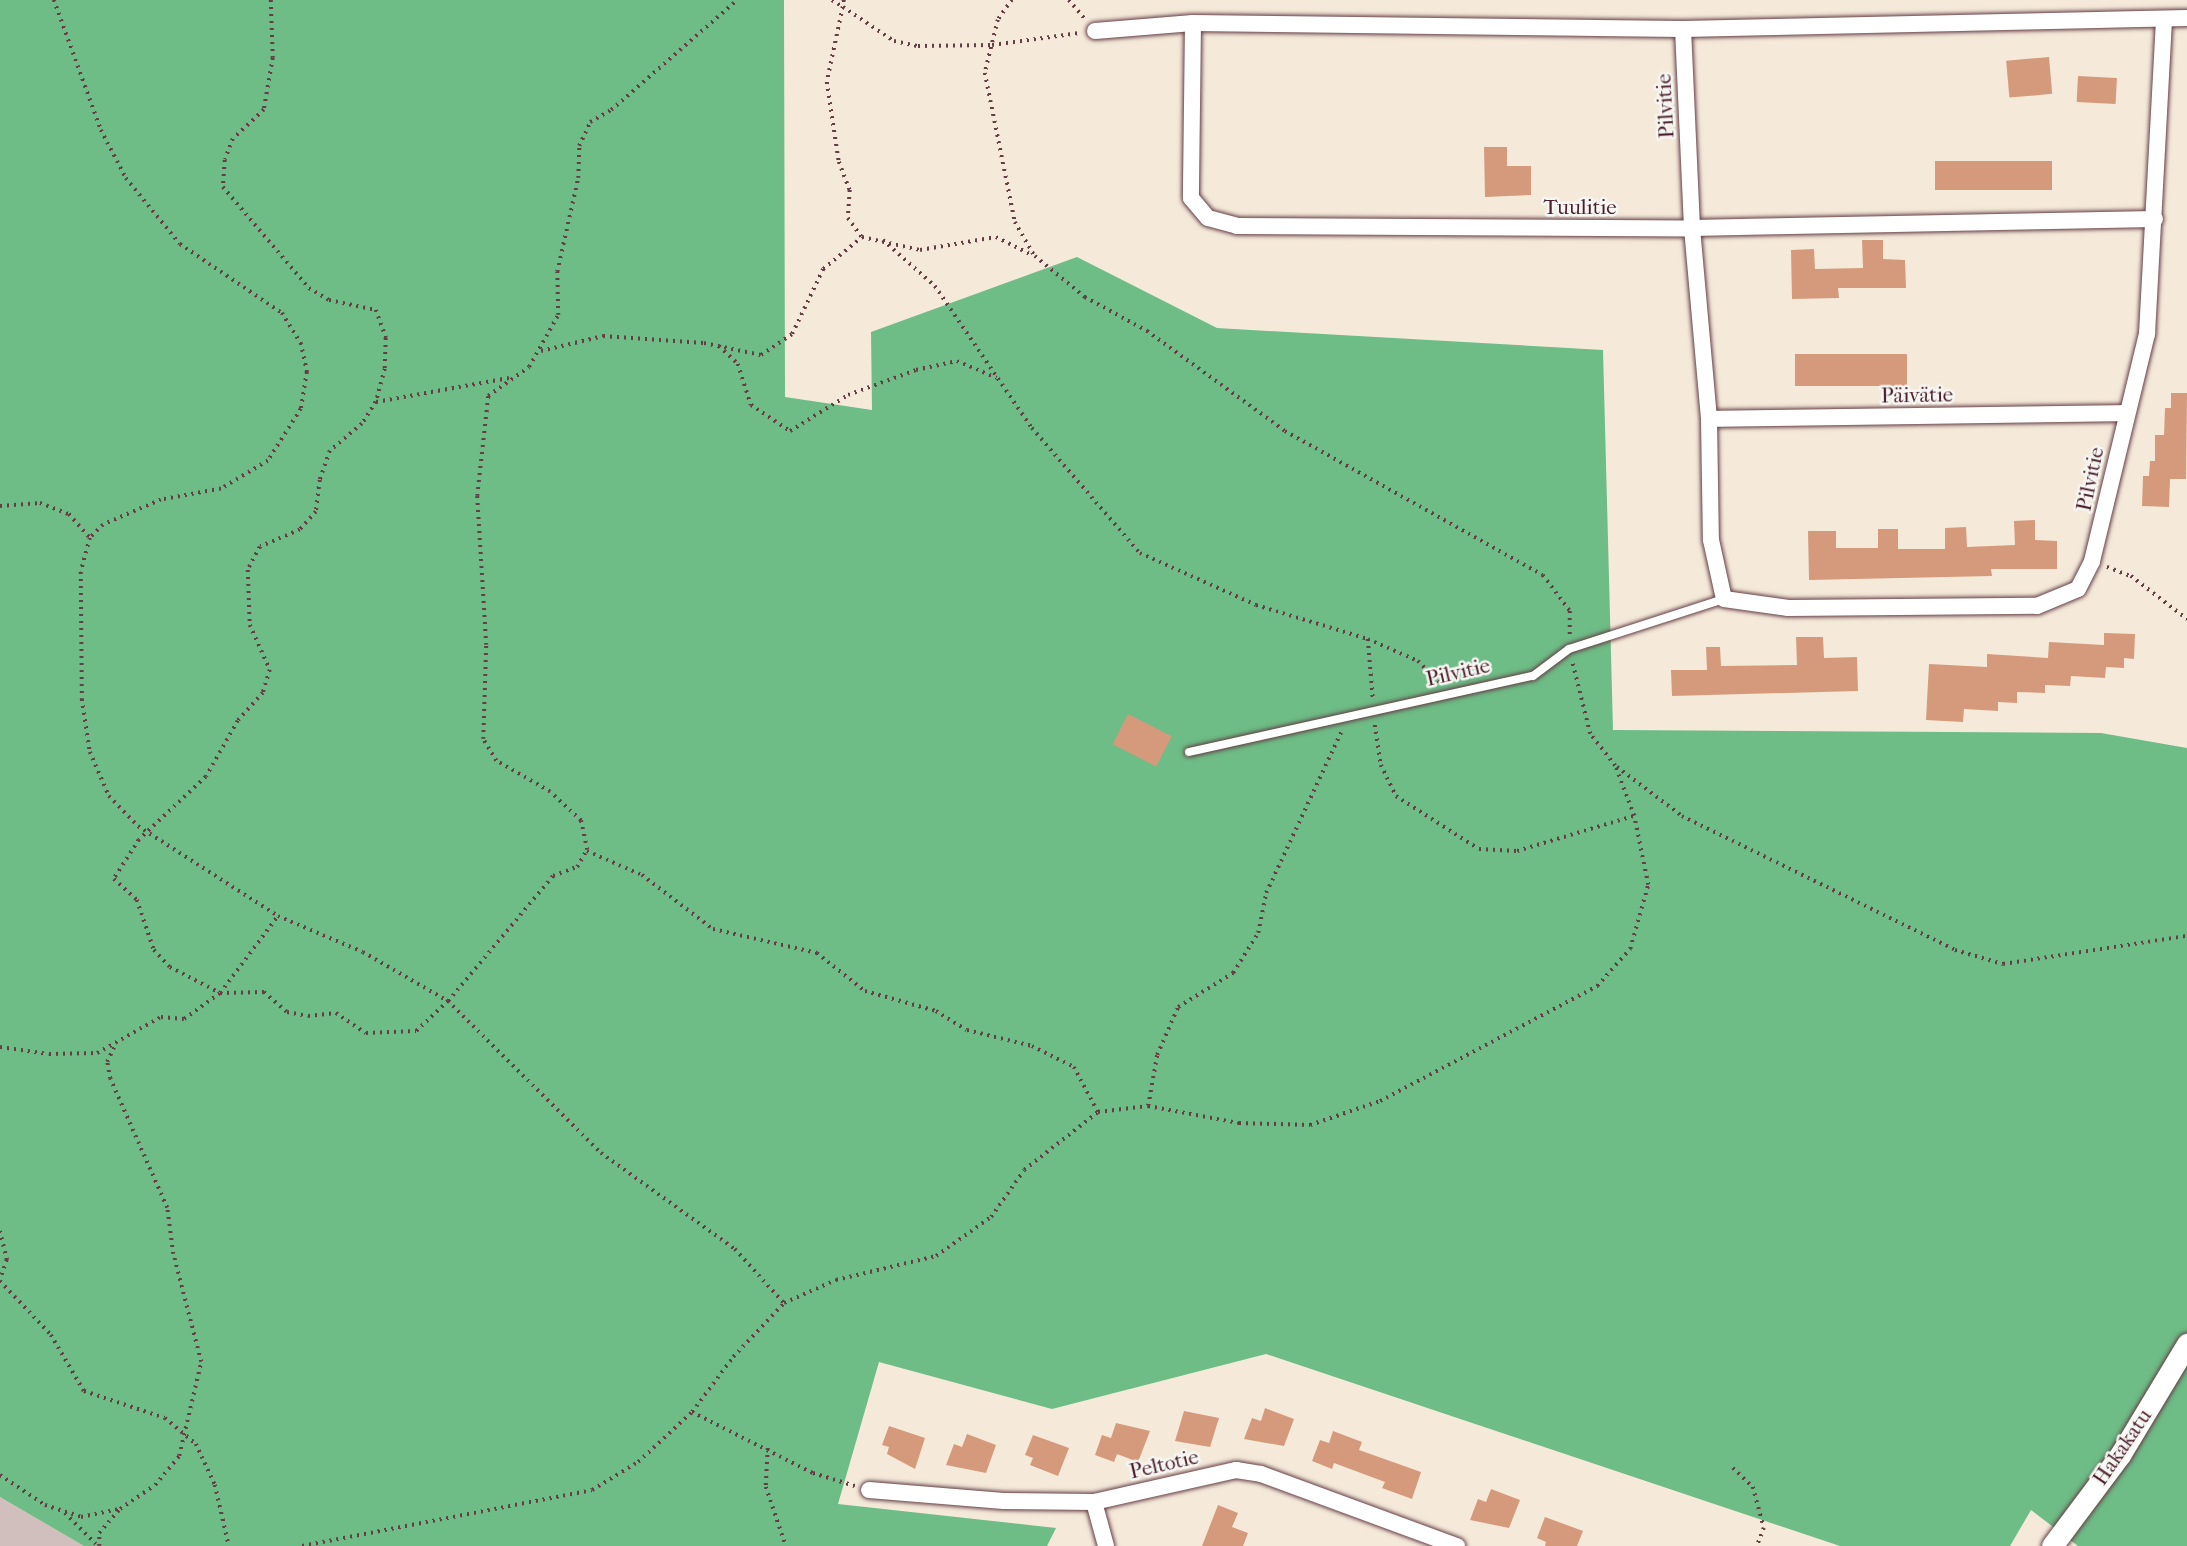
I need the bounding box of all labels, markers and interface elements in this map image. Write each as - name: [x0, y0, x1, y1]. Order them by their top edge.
- street label: Pilvitie: [1651, 73, 1679, 139]
- street label: Tuulitie: [1543, 194, 1617, 220]
- street label: Päivätie: [1881, 382, 1953, 408]
- street label: Pilvitie: [2071, 445, 2109, 513]
- street label: Pilvitie: [1424, 652, 1492, 692]
- street label: Hakakatu: [2087, 1404, 2157, 1490]
- street label: Peltotie: [1127, 1444, 1201, 1484]

